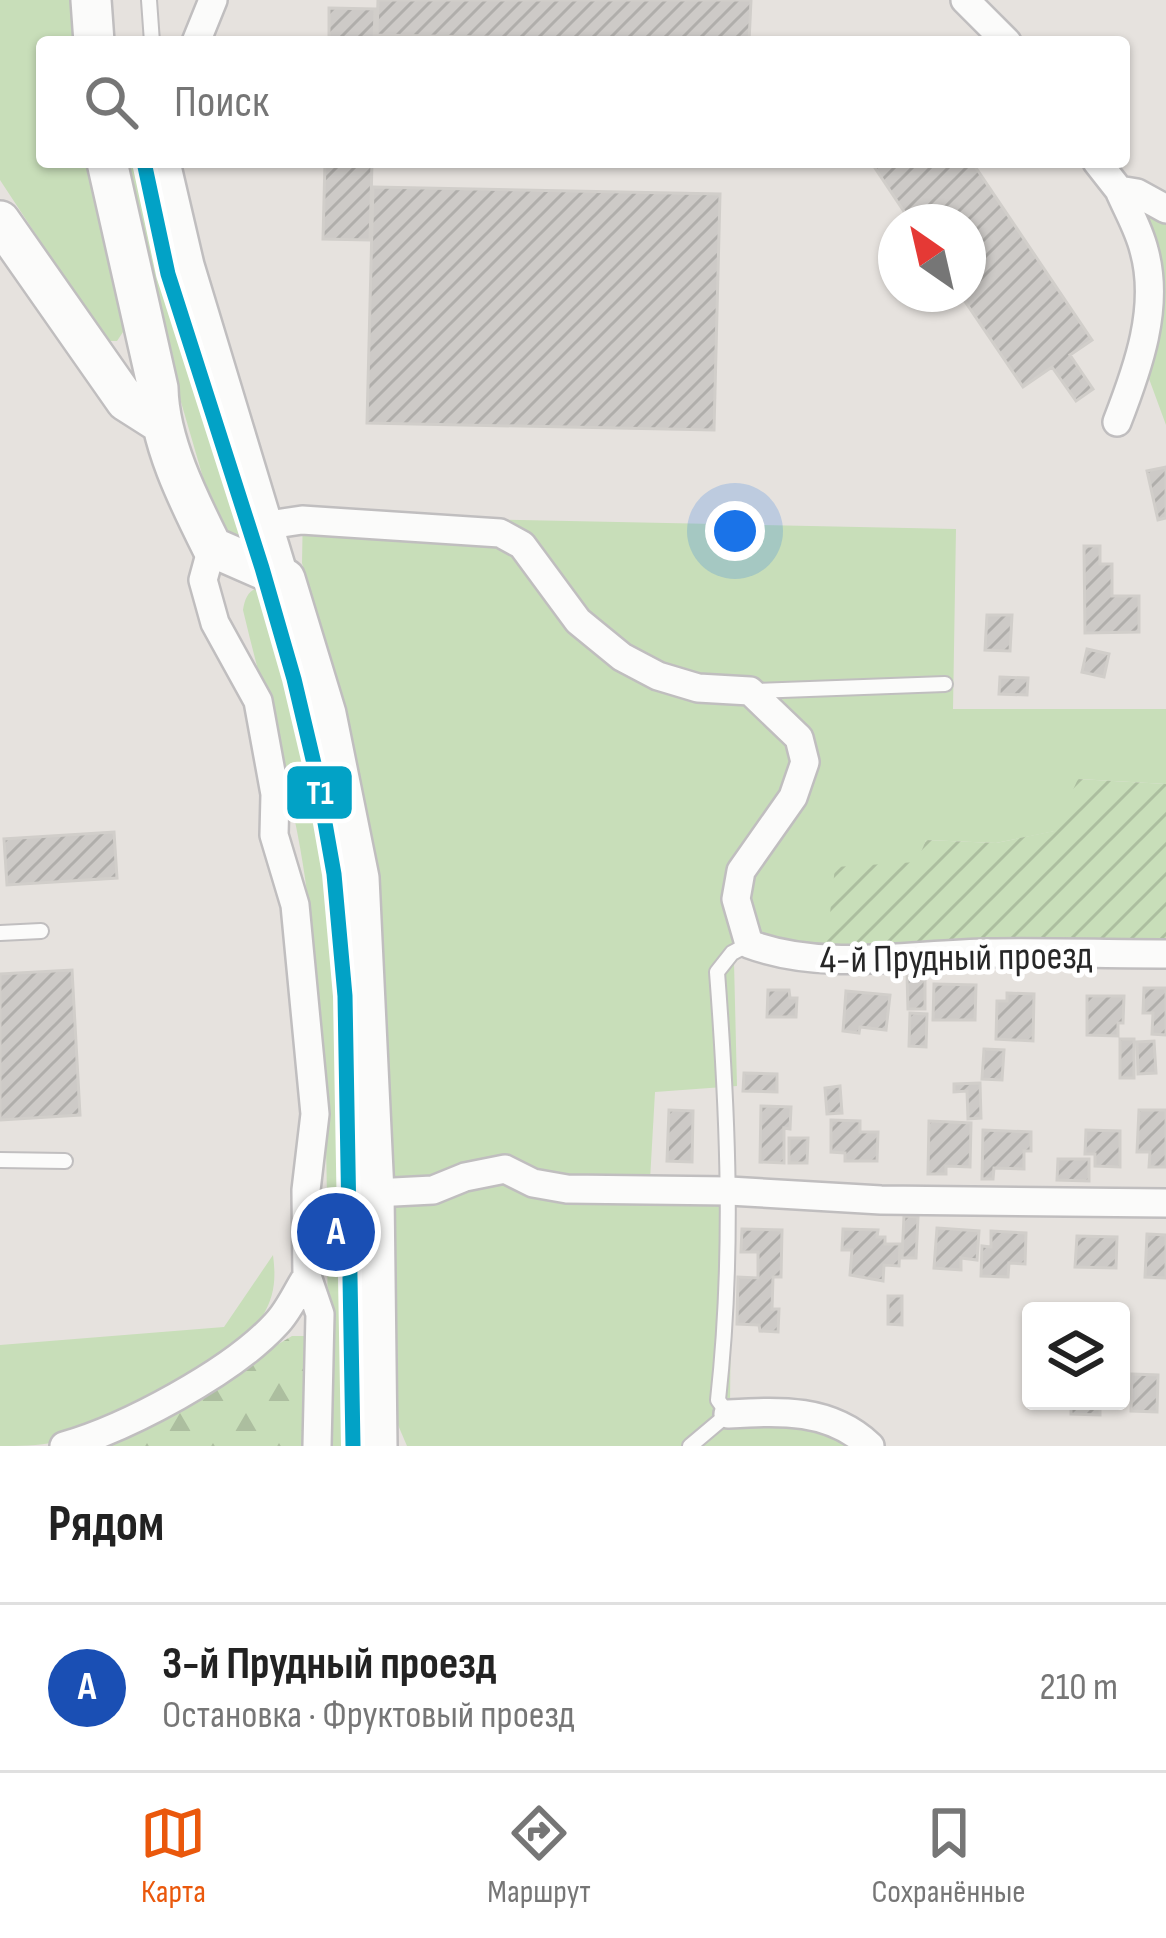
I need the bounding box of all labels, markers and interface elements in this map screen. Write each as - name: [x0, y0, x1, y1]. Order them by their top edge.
- search box: [36, 36, 1130, 168]
- icon: search: [78, 69, 144, 135]
- text: Поиск: [174, 75, 269, 130]
- north arrow: [878, 204, 986, 312]
- your location: [705, 501, 765, 561]
- line badge: T1: [285, 764, 354, 821]
- text: T1: [306, 774, 334, 814]
- street label: 4-й Прудный проезд: [819, 933, 1093, 984]
- pin: A: [297, 1187, 375, 1277]
- map controls: [1022, 1302, 1130, 1410]
- button: layers: [1022, 1302, 1130, 1410]
- text: Рядом: [48, 1494, 164, 1555]
- text: 3-й Прудный проезд: [162, 1637, 497, 1692]
- text: A: [78, 1664, 96, 1711]
- text: 210 m: [1040, 1664, 1118, 1711]
- text: Остановка · Фруктовый проезд: [162, 1692, 574, 1739]
- tab: Карта: [140, 1800, 206, 1912]
- tab: Маршрут: [487, 1800, 591, 1912]
- tab: Сохранённые: [872, 1800, 1026, 1912]

